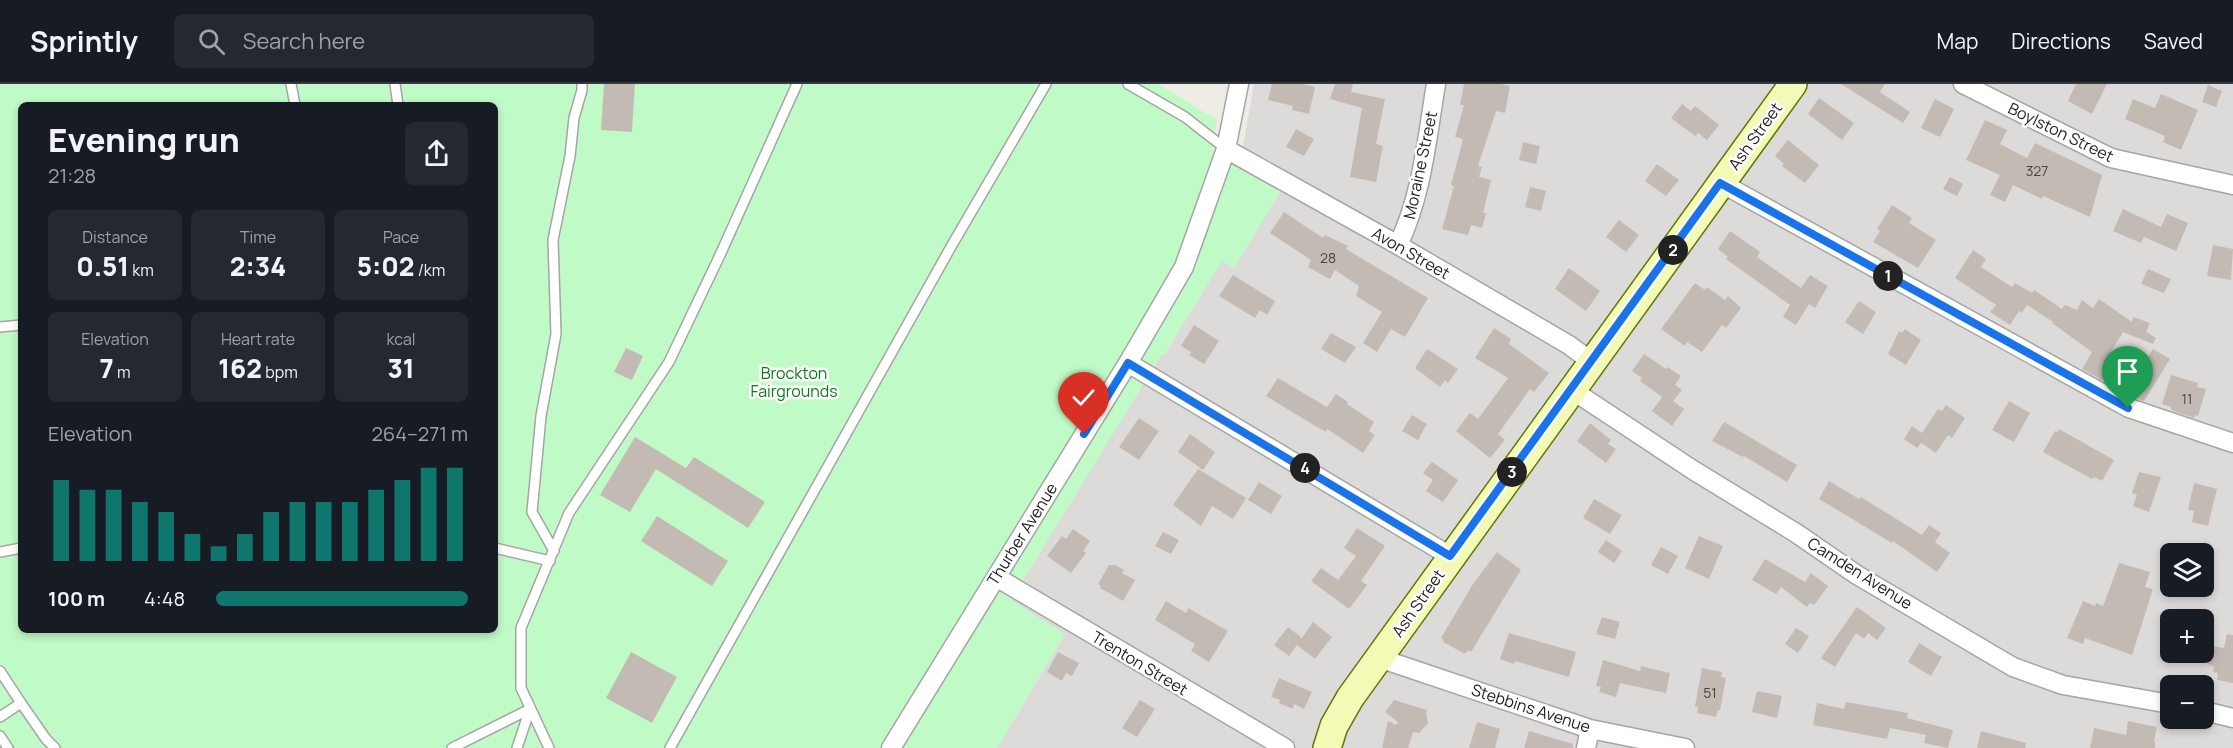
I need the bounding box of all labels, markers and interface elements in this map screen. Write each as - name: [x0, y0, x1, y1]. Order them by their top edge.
- search box: [174, 14, 594, 68]
- text: Sprintly: [30, 22, 138, 60]
- icon: search: [195, 25, 228, 58]
- text: Search here: [243, 26, 365, 56]
- text: Map: [1937, 27, 1978, 55]
- text: Directions: [2011, 27, 2111, 55]
- text: Saved: [2144, 27, 2203, 55]
- street label: Boylston Street: [2005, 97, 2117, 167]
- street label: Ash Street: [1723, 98, 1787, 174]
- street label: Moraine Street: [1398, 109, 1442, 221]
- text: Evening run: [48, 117, 240, 162]
- button: share: [405, 122, 468, 185]
- house number: 327: [2026, 161, 2048, 180]
- text: 21:28: [48, 162, 96, 189]
- street label: Avon Street: [1368, 222, 1454, 284]
- text: Distance: [82, 226, 148, 248]
- text: Time: [240, 226, 276, 248]
- text: Pace: [383, 226, 419, 248]
- pin: 2: [1658, 235, 1688, 265]
- text: 2: [1668, 239, 1678, 261]
- text: 0.51: [76, 248, 129, 284]
- text: 2:34: [230, 248, 286, 284]
- text: 5:02: [357, 248, 414, 284]
- house number: 28: [1320, 248, 1336, 267]
- text: km: [129, 259, 154, 281]
- text: /km: [414, 259, 445, 281]
- pin: 1: [1873, 261, 1903, 291]
- text: 1: [1884, 265, 1892, 287]
- text: Elevation: [81, 328, 149, 350]
- text: Heart rate: [221, 328, 295, 350]
- text: kcal: [386, 328, 416, 350]
- pin: [2102, 346, 2153, 408]
- text: 7: [100, 350, 114, 386]
- text: 162: [218, 350, 262, 386]
- text: 31: [387, 350, 415, 386]
- icon: arrive: [2111, 355, 2144, 388]
- text: m: [114, 361, 130, 383]
- text: bpm: [262, 361, 298, 383]
- park label: Brockton Fairgrounds: [750, 362, 838, 402]
- pin: [1058, 372, 1109, 434]
- icon: check: [1067, 381, 1100, 414]
- house number: 11: [2182, 389, 2192, 408]
- text: Elevation: [48, 420, 132, 447]
- text: 264–271 m: [371, 420, 468, 447]
- pin: 4: [1290, 453, 1320, 483]
- text: 4: [1300, 457, 1310, 479]
- pin: 3: [1497, 457, 1527, 487]
- text: 3: [1507, 461, 1517, 483]
- street label: Thurber Avenue: [982, 479, 1062, 589]
- street label: Camden Avenue: [1803, 532, 1917, 614]
- map controls: [2160, 543, 2214, 729]
- button: layers: [2160, 543, 2214, 597]
- street label: Ash Street: [1387, 565, 1449, 641]
- text: 100 m: [48, 585, 105, 612]
- text: 4:48: [144, 585, 185, 612]
- button: +: [2160, 609, 2214, 663]
- street label: Trenton Street: [1088, 626, 1192, 700]
- button: −: [2160, 675, 2214, 729]
- street label: Stebbins Avenue: [1469, 678, 1593, 738]
- house number: 51: [1703, 683, 1717, 702]

